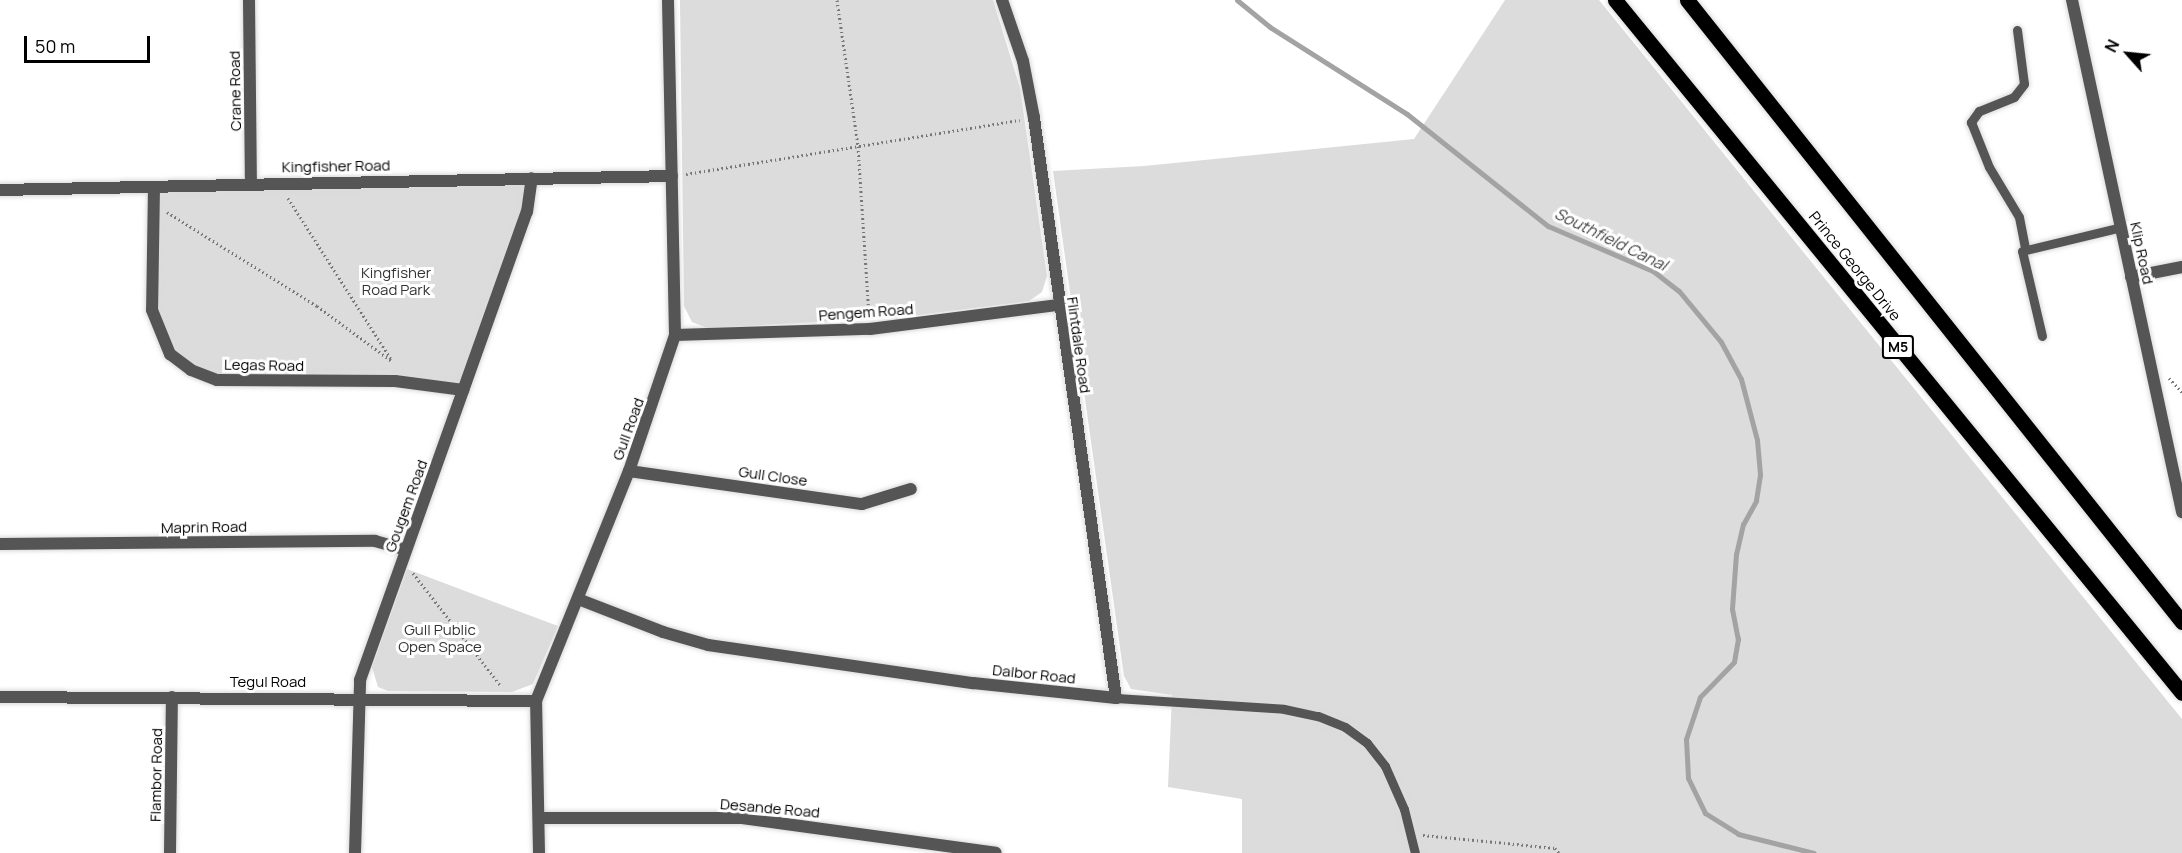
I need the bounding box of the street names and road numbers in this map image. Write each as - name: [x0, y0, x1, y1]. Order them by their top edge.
- street label: Crane Road: [225, 51, 245, 131]
- street label: Kingfisher Road: [281, 156, 391, 176]
- street label: Prince George Drive: [1805, 208, 1905, 324]
- street label: Klip Road: [2127, 220, 2157, 286]
- street label: Flintdale Road: [1063, 296, 1095, 394]
- street label: Pengem Road: [818, 300, 914, 324]
- road number: M5: [1882, 336, 1914, 358]
- street label: Legas Road: [224, 355, 304, 375]
- street label: Gull Road: [608, 395, 648, 463]
- street label: Gougem Road: [381, 457, 431, 555]
- street label: Gull Close: [738, 462, 808, 490]
- street label: Maprin Road: [161, 517, 247, 537]
- street label: Dalbor Road: [991, 661, 1077, 687]
- street label: Tegul Road: [230, 673, 306, 691]
- street label: Flambor Road: [146, 728, 166, 822]
- street label: Desande Road: [719, 795, 821, 821]

